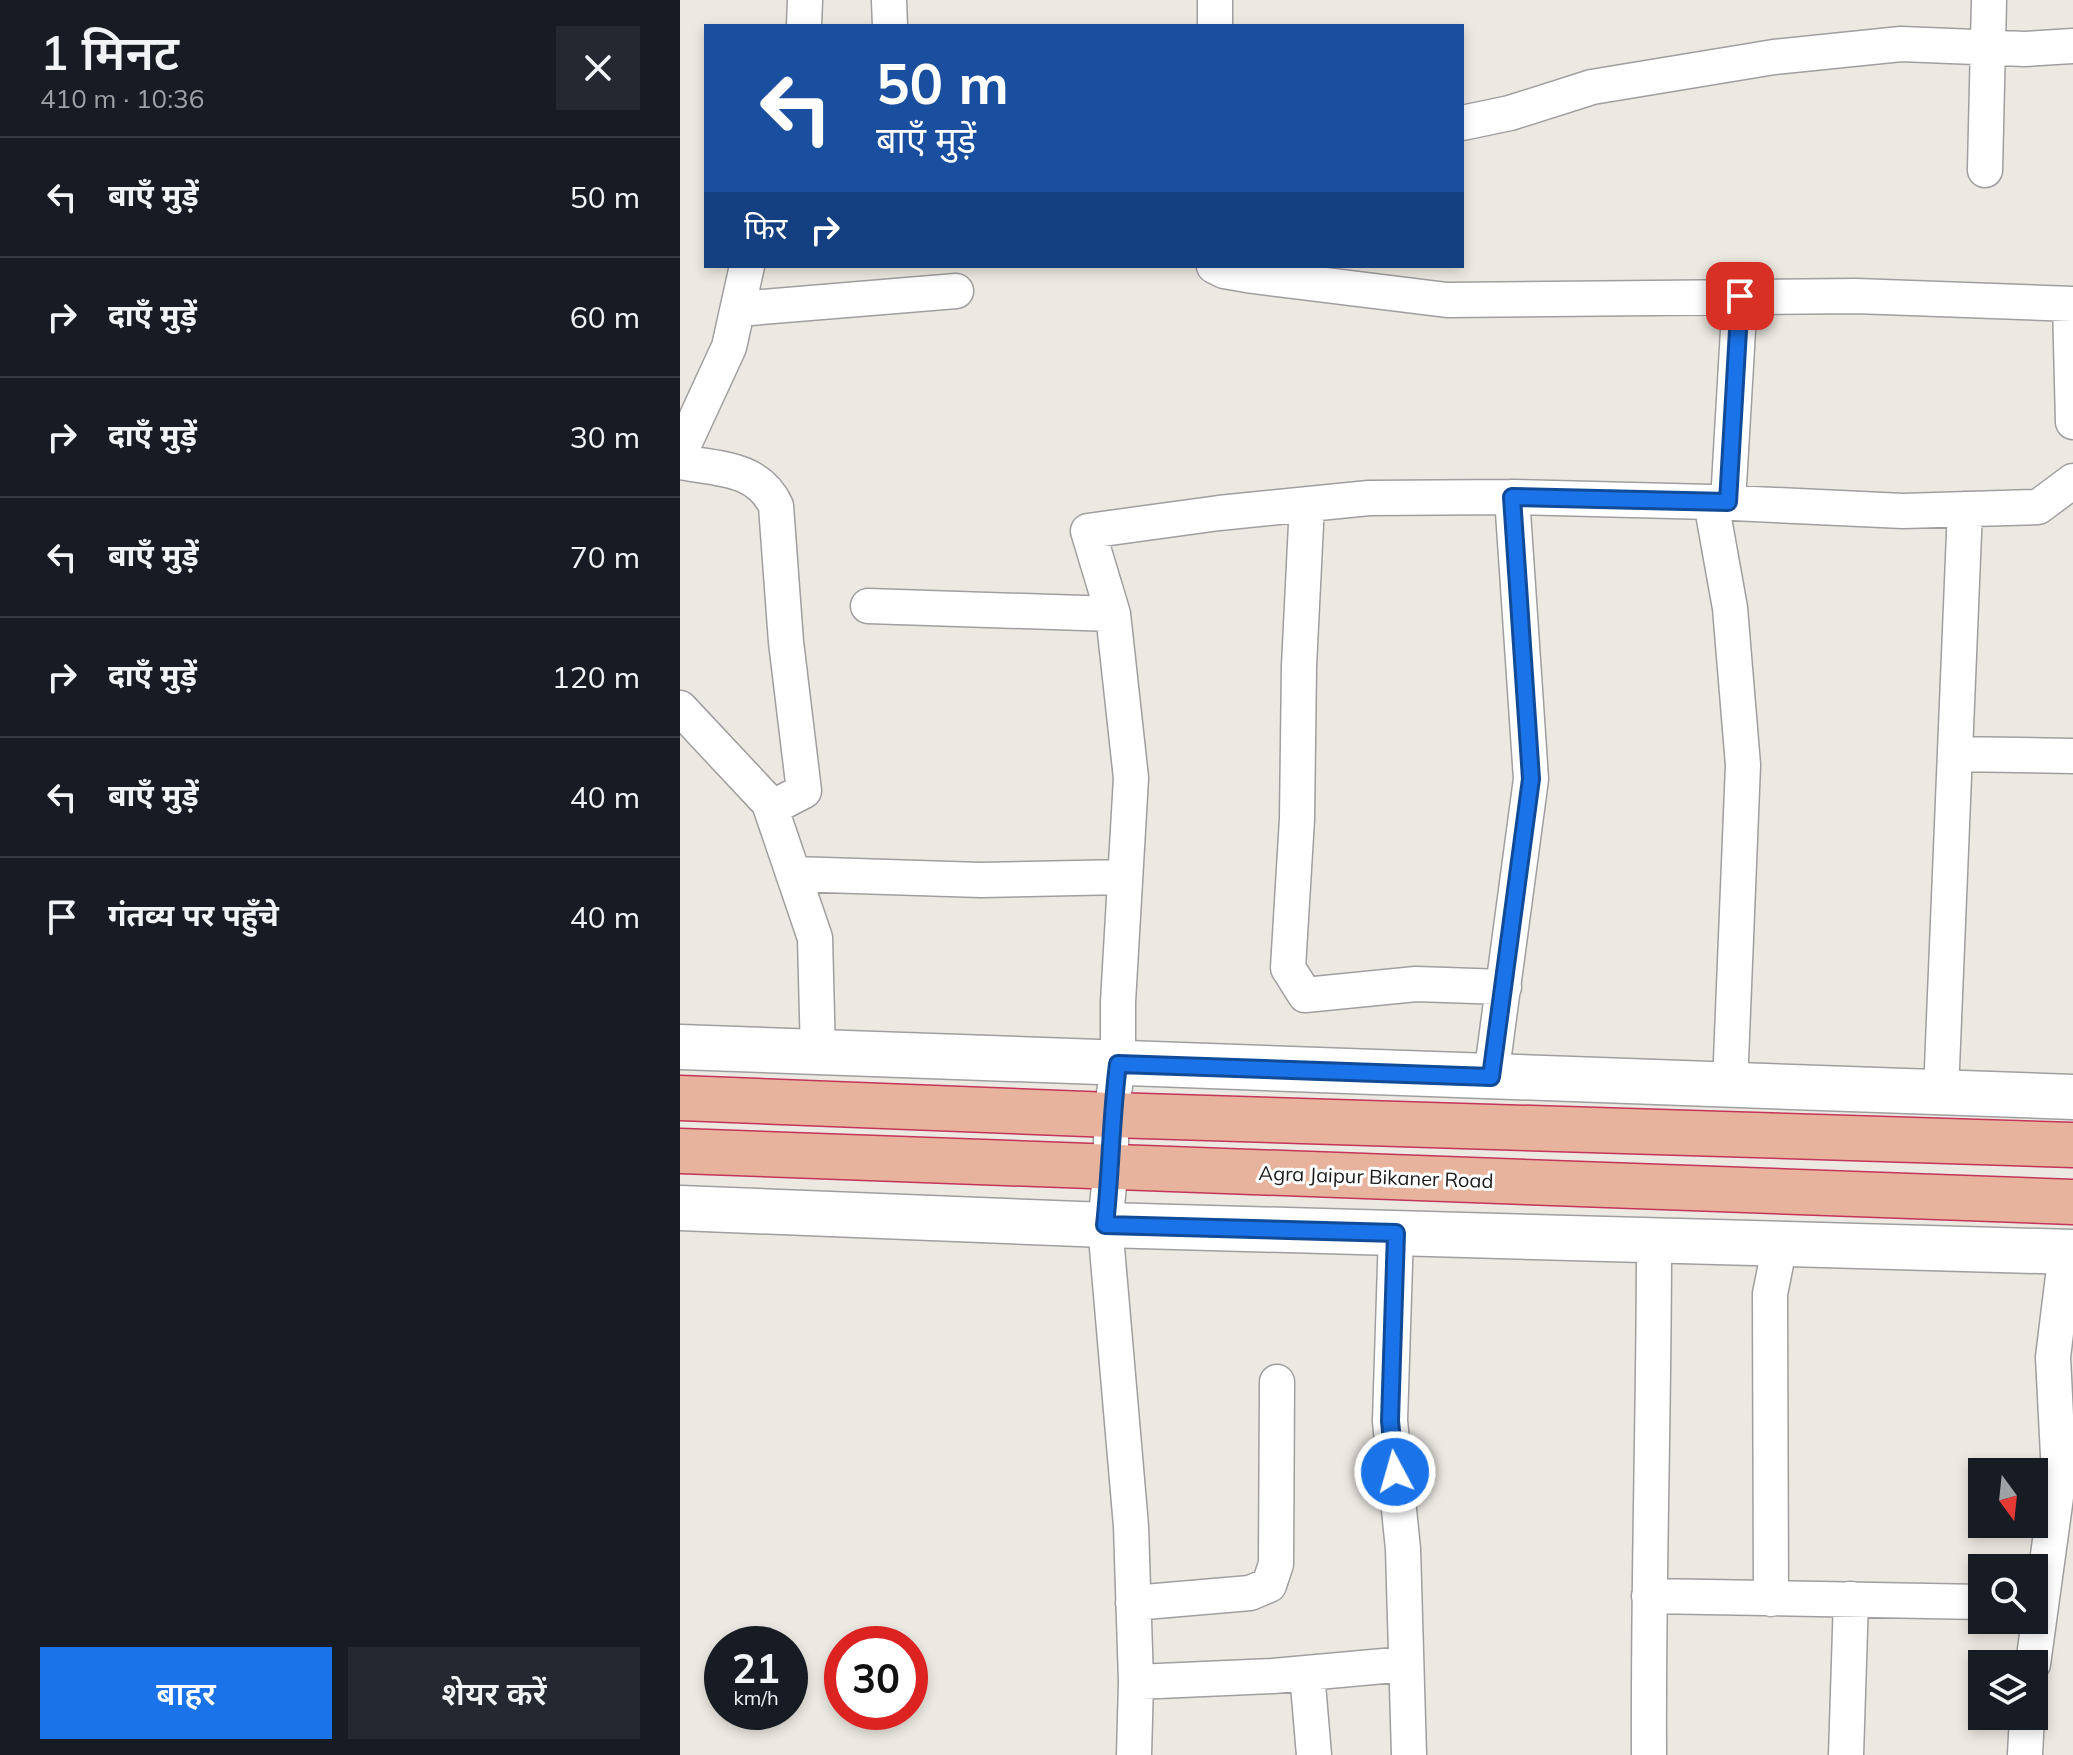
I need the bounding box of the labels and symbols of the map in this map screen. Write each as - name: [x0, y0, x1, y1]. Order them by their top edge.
- pin: [1706, 262, 1774, 330]
- street label: Agra Jaipur Bikaner Road: [1258, 1160, 1494, 1193]
- position arrow: [1353, 1430, 1437, 1514]
- north arrow: [1968, 1458, 2048, 1538]
- speed limit sign: 30: [824, 1626, 928, 1730]

